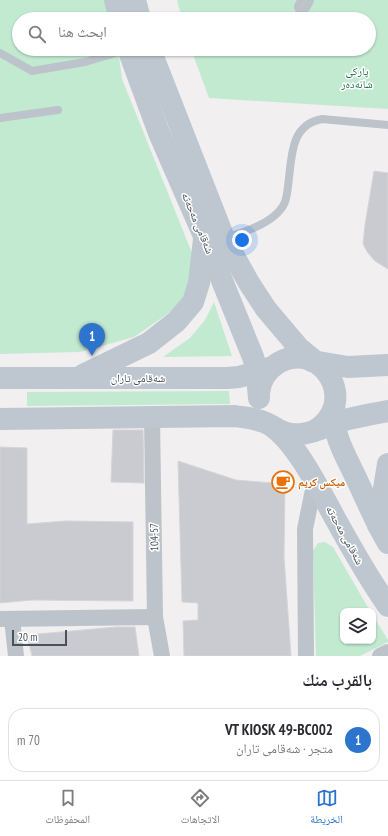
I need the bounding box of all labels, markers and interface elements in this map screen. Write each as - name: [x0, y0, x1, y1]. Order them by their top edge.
- search box: [12, 12, 376, 56]
- text: ابحث هنا: [58, 22, 107, 41]
- icon: search: [26, 23, 48, 45]
- park label: پارکی شانەدەر: [340, 64, 373, 91]
- street label: شەقامی مەحەتە: [179, 190, 217, 256]
- your location: [232, 230, 252, 250]
- pin: 1: [79, 323, 105, 356]
- street label: شەقامی تاران: [111, 371, 165, 385]
- cafe icon: ميكس كريم: [270, 469, 296, 495]
- place label: ميكس كريم: [298, 475, 345, 490]
- street label: شەقامی مەحەتە: [323, 503, 367, 567]
- street label: 104-57: [147, 523, 161, 551]
- map controls: [340, 608, 376, 644]
- button: layers: [340, 608, 376, 644]
- scale bar: [12, 628, 67, 647]
- text: 20 m: [18, 630, 37, 644]
- text: بالقرب منك: [302, 669, 372, 691]
- text: VT KIOSK 49-BC002: [225, 720, 333, 739]
- text: 70 m: [17, 732, 40, 749]
- text: 1: [355, 732, 361, 749]
- text: متجر · شەقامی تاران: [236, 740, 333, 757]
- tab: المحفوظات: [45, 787, 90, 830]
- tab: الاتجاهات: [181, 787, 220, 830]
- tab: الخريطة: [310, 787, 343, 830]

